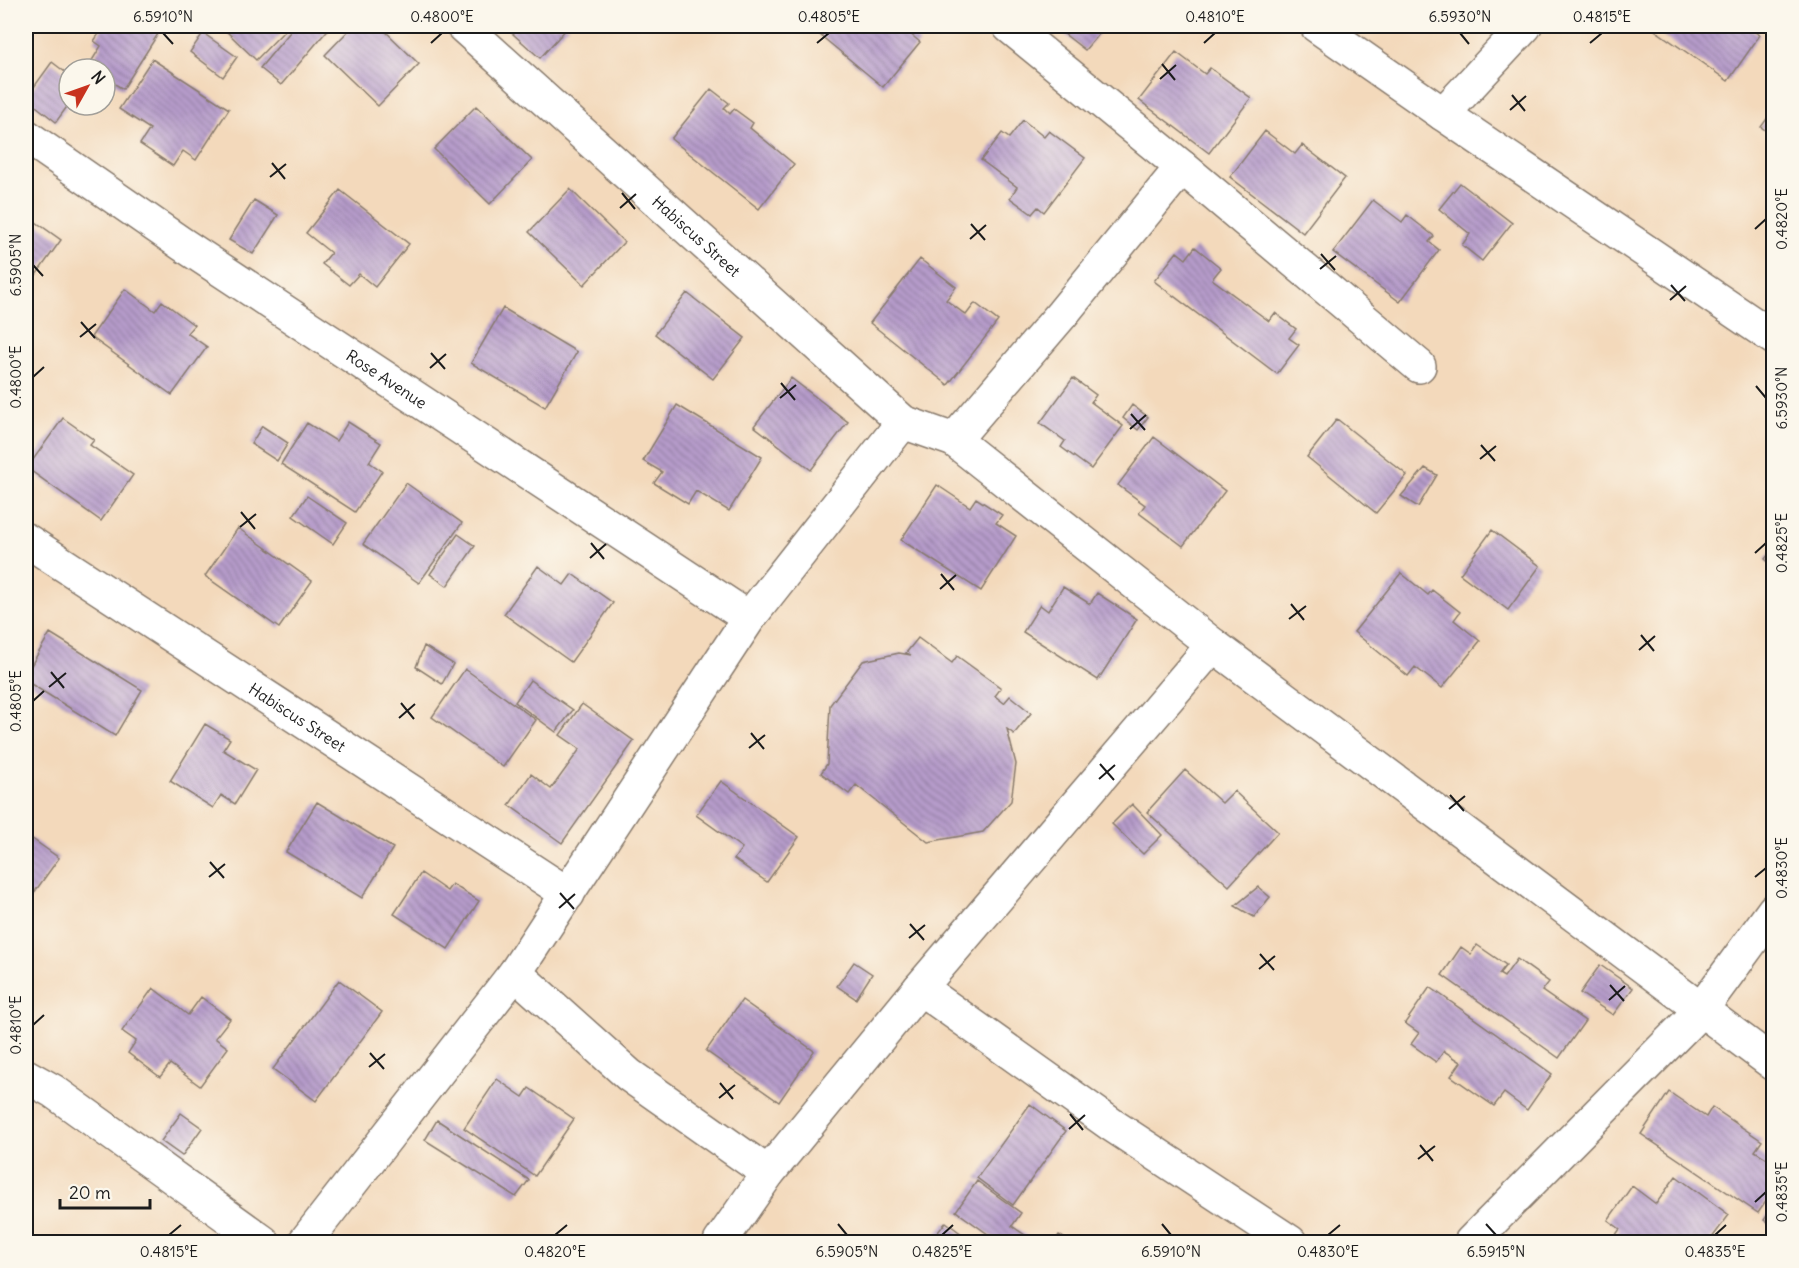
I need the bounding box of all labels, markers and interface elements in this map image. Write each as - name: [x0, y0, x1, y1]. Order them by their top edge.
- text: 6.5910°N: [133, 7, 193, 26]
- text: 0.4800°E: [410, 7, 474, 26]
- text: 0.4805°E: [798, 7, 860, 26]
- text: 0.4810°E: [1185, 7, 1245, 26]
- text: 6.5930°N: [1429, 7, 1491, 26]
- text: 0.4815°E: [1573, 7, 1631, 26]
- north arrow: [57, 57, 117, 117]
- text: N: [87, 67, 110, 88]
- text: 0.4820°E: [1772, 188, 1791, 250]
- street label: Habiscus Street: [648, 191, 745, 281]
- text: 6.5905°N: [6, 234, 25, 296]
- text: 0.4800°E: [6, 345, 25, 409]
- street label: Rose Avenue: [343, 345, 431, 413]
- text: 6.5930°N: [1772, 367, 1791, 429]
- text: 0.4825°E: [1772, 512, 1791, 573]
- text: 0.4805°E: [6, 670, 25, 732]
- street label: Habiscus Street: [245, 678, 350, 756]
- text: 0.4830°E: [1772, 837, 1791, 899]
- text: 0.4810°E: [6, 995, 25, 1055]
- text: 0.4835°E: [1772, 1161, 1791, 1222]
- scale bar: [60, 1172, 150, 1210]
- text: 20 m: [69, 1181, 111, 1204]
- text: 0.4815°E: [140, 1242, 198, 1261]
- text: 0.4820°E: [524, 1242, 586, 1261]
- text: 6.5905°N: [816, 1242, 878, 1261]
- text: 0.4825°E: [912, 1242, 973, 1261]
- text: 6.5910°N: [1141, 1242, 1201, 1261]
- text: 0.4830°E: [1297, 1242, 1359, 1261]
- text: 6.5915°N: [1467, 1242, 1525, 1261]
- text: 0.4835°E: [1685, 1242, 1746, 1261]

